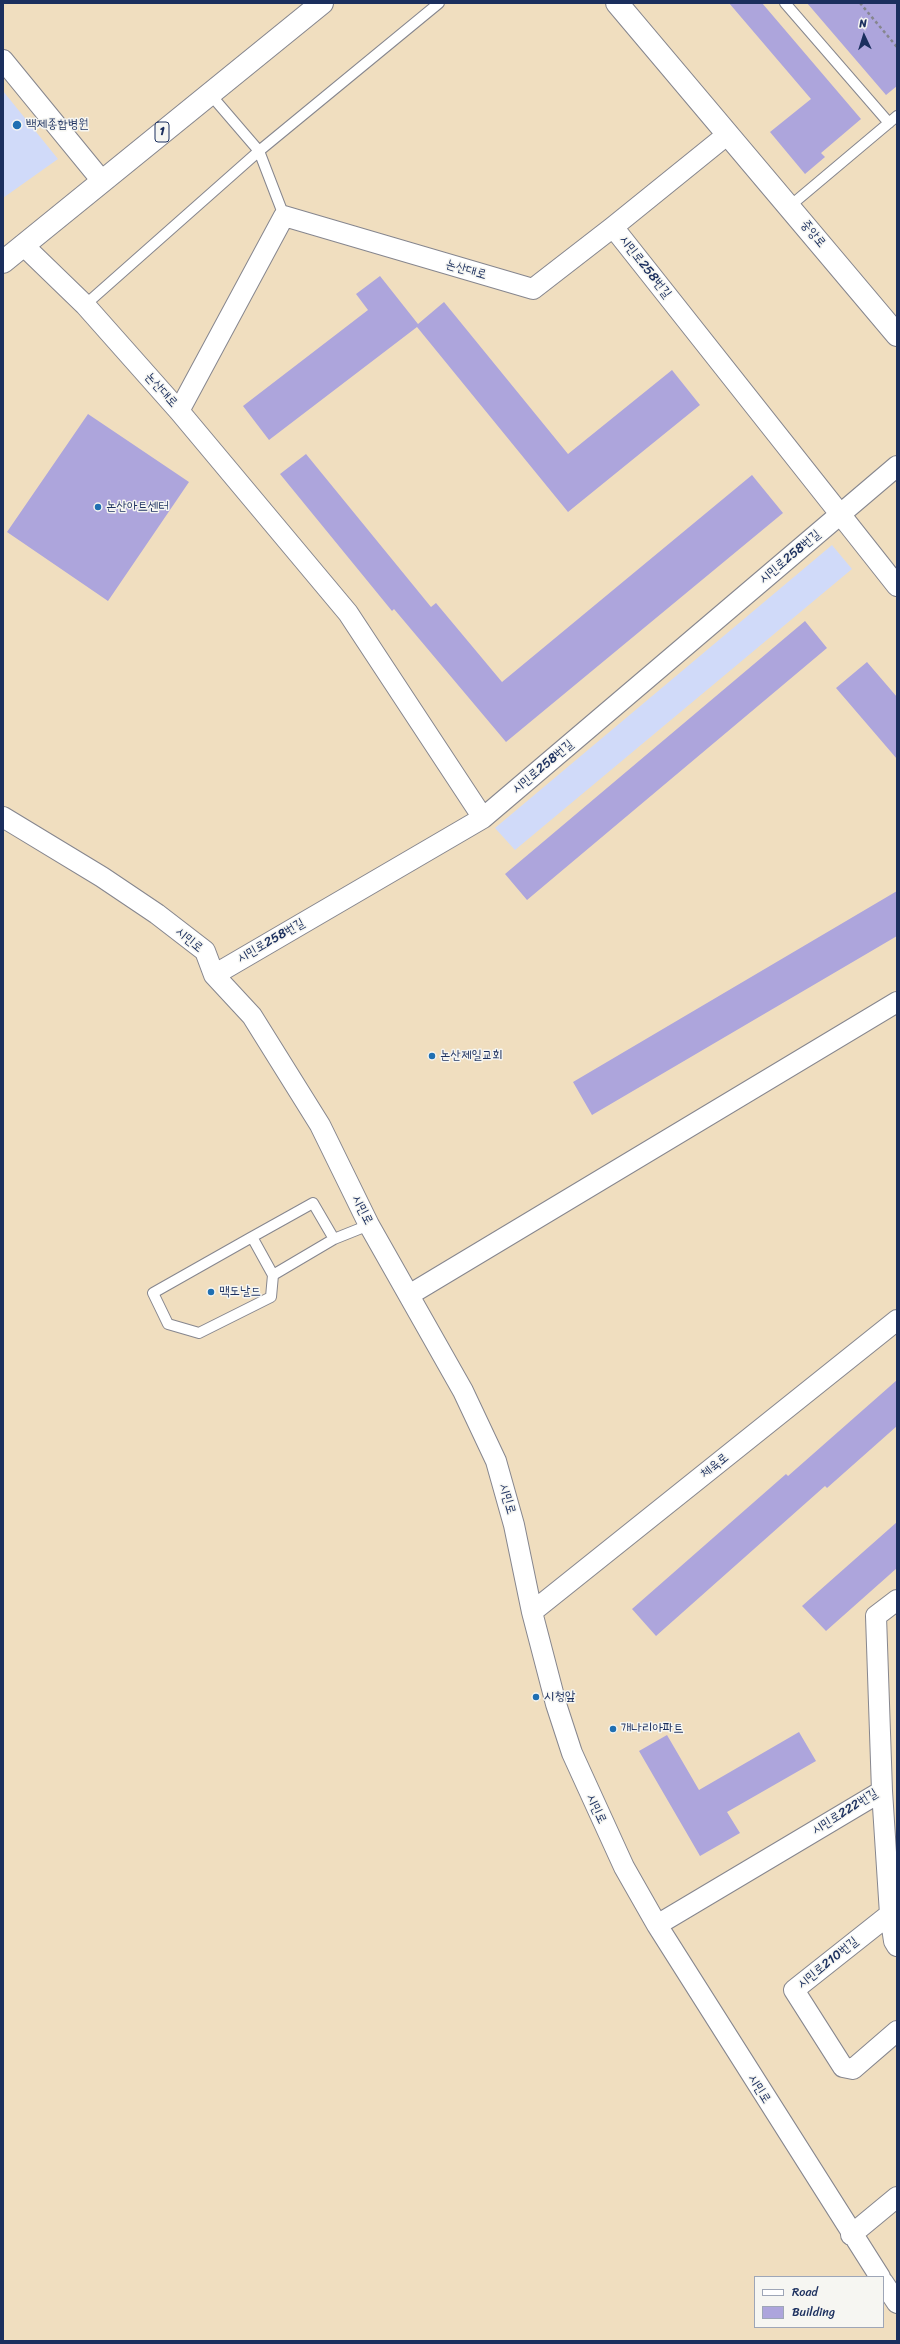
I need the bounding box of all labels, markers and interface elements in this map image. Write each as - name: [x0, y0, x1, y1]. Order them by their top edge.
- text: N: [859, 14, 868, 33]
- north arrow: [844, 16, 884, 56]
- place label: 백제종합병원: [26, 117, 89, 133]
- marker: 백제종합병원: [11, 119, 23, 131]
- road number: 1: [155, 122, 169, 142]
- street label: 중앙로: [797, 217, 829, 251]
- street label: 시민로258번길: [616, 232, 674, 302]
- street label: 논산대로: [444, 257, 488, 283]
- street label: 논산대로: [141, 369, 181, 411]
- place label: 논산아트센터: [106, 499, 169, 515]
- marker: 논산아트센터: [93, 502, 103, 512]
- street label: 시민로258번길: [756, 527, 824, 587]
- street label: 시민로258번길: [509, 737, 577, 797]
- street label: 시민로258번길: [234, 915, 308, 967]
- street label: 시민로: [172, 924, 206, 956]
- place label: 논산제일교회: [440, 1048, 503, 1064]
- marker: 논산제일교회: [427, 1051, 437, 1061]
- street label: 시민로: [348, 1192, 376, 1228]
- place label: 맥도날드: [219, 1284, 261, 1300]
- marker: 맥도날드: [206, 1287, 216, 1297]
- street label: 체육로: [698, 1450, 732, 1482]
- street label: 시민로: [495, 1482, 519, 1516]
- place label: 시청앞: [544, 1689, 575, 1705]
- marker: 시청앞: [531, 1692, 541, 1702]
- place label: 개나리아파트: [621, 1721, 684, 1737]
- marker: 개나리아파트: [608, 1724, 618, 1734]
- street label: 시민로222번길: [809, 1786, 881, 1838]
- street label: 시민로: [582, 1791, 610, 1827]
- street label: 시민로210번길: [794, 1934, 862, 1992]
- street label: 시민로: [744, 2072, 774, 2106]
- legend: [754, 2276, 884, 2328]
- text: Road: [792, 2281, 818, 2303]
- text: Building: [792, 2301, 835, 2323]

